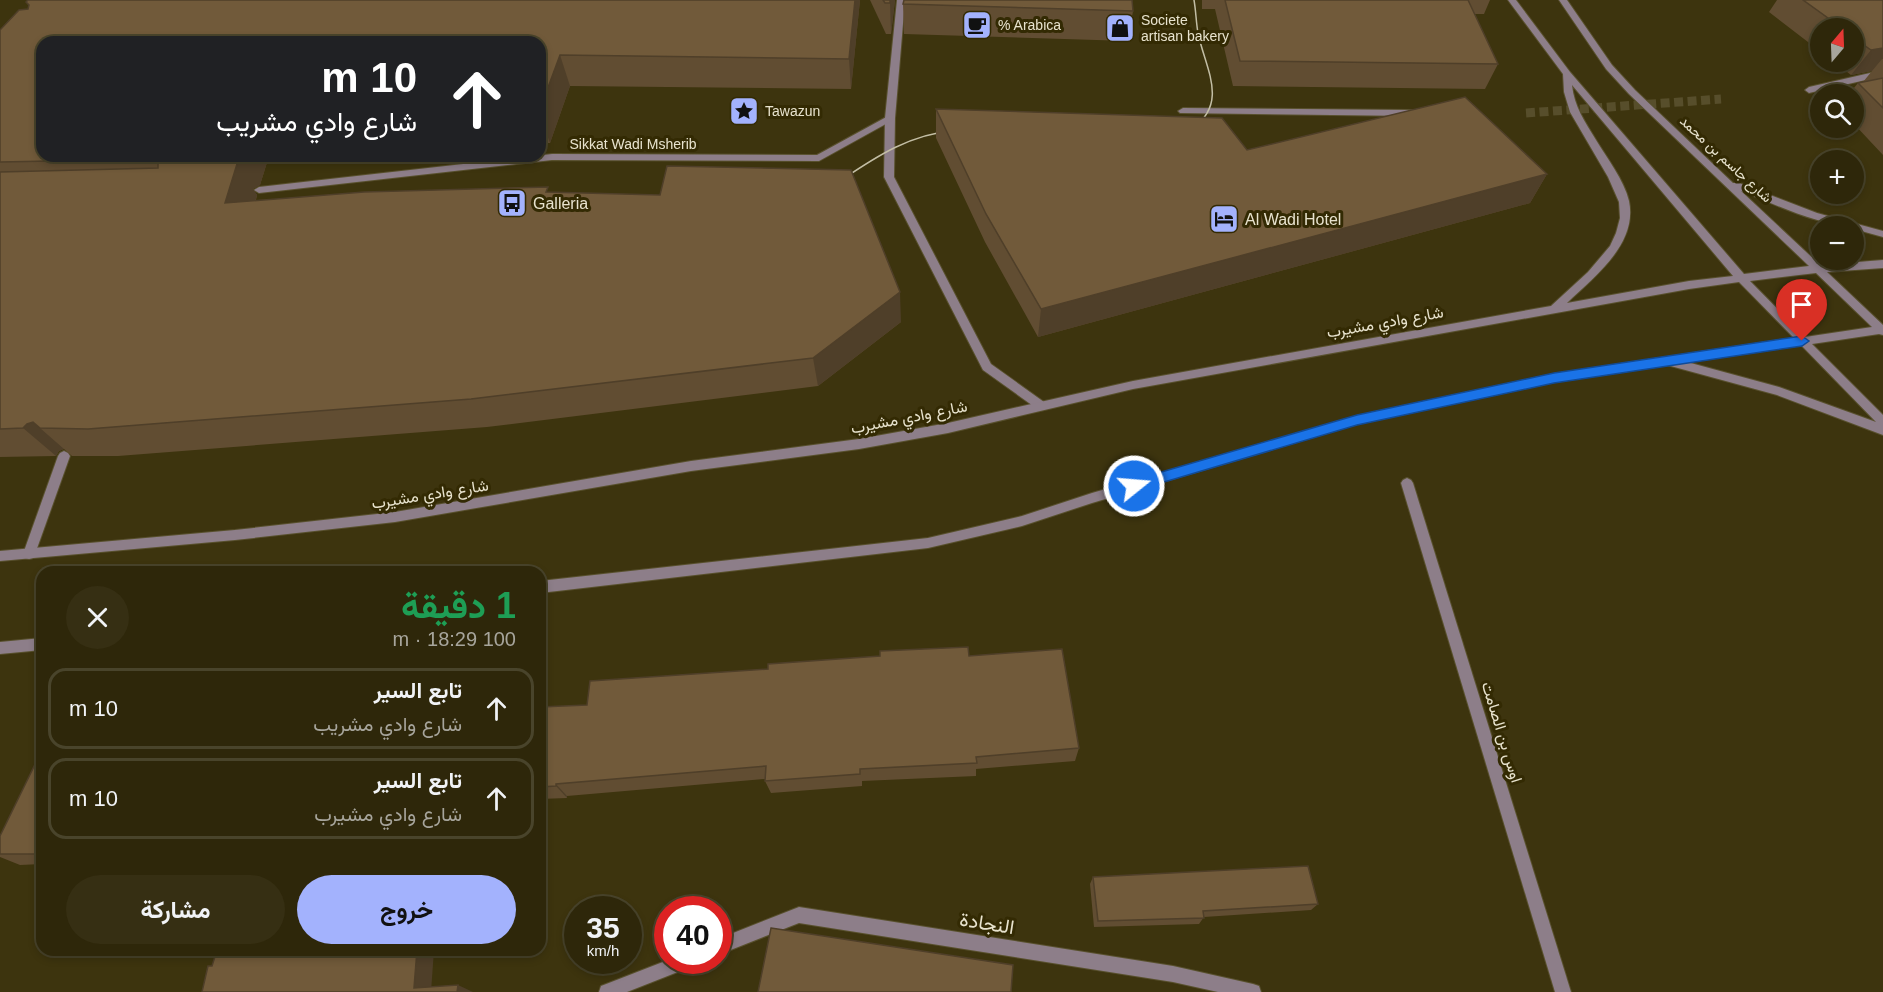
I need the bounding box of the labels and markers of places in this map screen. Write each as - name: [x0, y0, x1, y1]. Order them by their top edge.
- cafe icon: % Arabica: [961, 9, 993, 41]
- shop icon: Societe artisan bakery: [1104, 12, 1136, 44]
- place label: Societe artisan bakery: [1141, 12, 1229, 44]
- place label: % Arabica: [998, 17, 1061, 33]
- place icon: Tawazun: [728, 95, 760, 127]
- place label: Tawazun: [765, 103, 820, 119]
- bus stop icon: Galleria: [496, 187, 528, 219]
- place label: Galleria: [533, 195, 588, 212]
- hotel icon: Al Wadi Hotel: [1208, 203, 1240, 235]
- place label: Al Wadi Hotel: [1245, 211, 1341, 228]
- pin: [1776, 279, 1827, 341]

